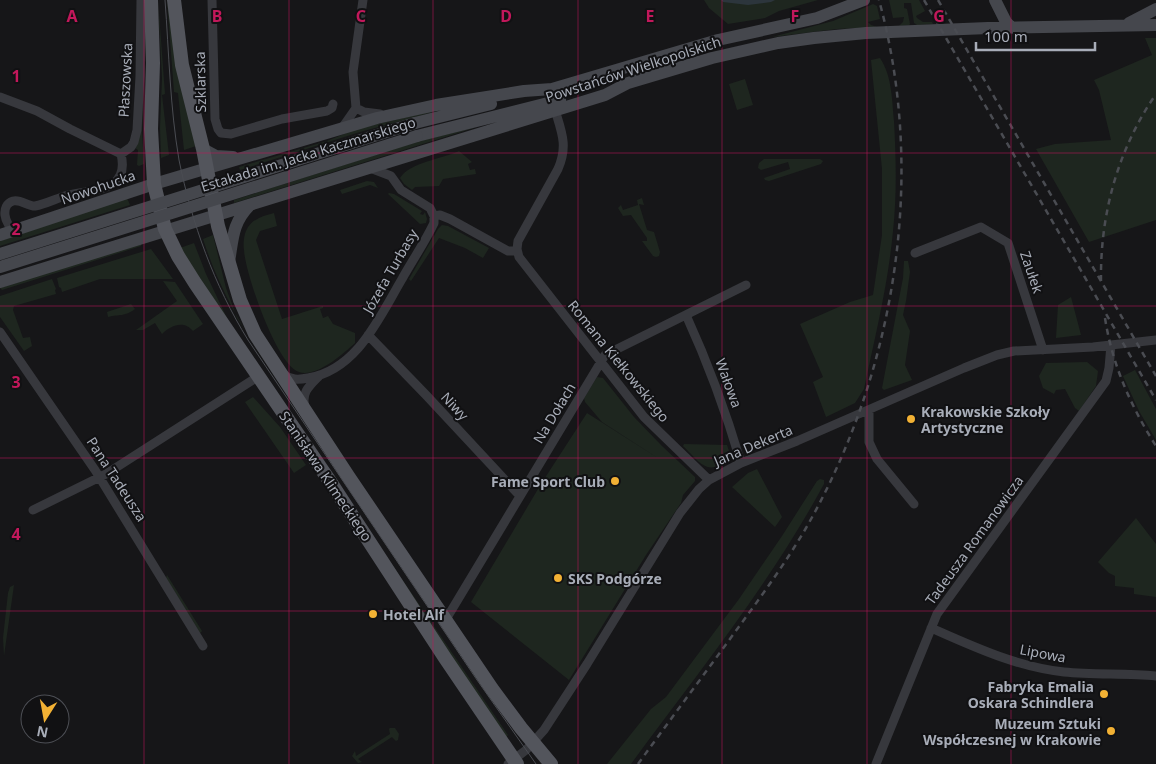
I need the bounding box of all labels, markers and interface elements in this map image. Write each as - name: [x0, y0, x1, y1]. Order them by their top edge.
- text: A: [66, 5, 78, 27]
- text: B: [212, 5, 222, 27]
- text: C: [356, 5, 366, 27]
- text: D: [500, 5, 512, 27]
- text: E: [646, 5, 655, 27]
- text: F: [791, 5, 799, 27]
- text: G: [933, 5, 945, 27]
- scale bar: [976, 20, 1095, 52]
- text: 100 m: [984, 26, 1028, 46]
- street label: Powstańców Wielkopolskich: [543, 32, 723, 106]
- street label: Płaszowska: [114, 42, 136, 118]
- street label: Szklarska: [190, 51, 210, 113]
- text: 1: [11, 65, 21, 87]
- street label: Estakada im. Jacka Kaczmarskiego: [198, 112, 418, 196]
- street label: Nowohucka: [58, 165, 138, 209]
- text: 2: [11, 218, 21, 240]
- street label: Józefa Turbasy: [357, 224, 422, 319]
- street label: Zaułek: [1016, 248, 1048, 296]
- street label: Romana Kiełkowskiego: [564, 296, 674, 426]
- street label: Wałowa: [711, 356, 747, 410]
- text: 3: [11, 371, 21, 393]
- street label: Na Dołach: [528, 379, 580, 447]
- street label: Niwy: [437, 388, 474, 425]
- place label: Krakowskie Szkoły Artystyczne: [921, 402, 1050, 437]
- street label: Stanisława Klimeckiego: [275, 407, 377, 545]
- marker: Krakowskie Szkoły Artystyczne: [905, 413, 917, 425]
- street label: Jana Dekerta: [709, 420, 795, 471]
- street label: Pana Tadeusza: [83, 433, 151, 525]
- place label: Fame Sport Club: [491, 472, 605, 491]
- street label: Tadeusza Romanowicza: [921, 472, 1027, 608]
- marker: Fame Sport Club: [609, 475, 621, 487]
- text: 4: [11, 523, 21, 545]
- place label: SKS Podgórze: [568, 569, 662, 588]
- marker: SKS Podgórze: [552, 572, 564, 584]
- place label: Hotel Alf: [383, 605, 446, 624]
- marker: Hotel Alf: [367, 608, 379, 620]
- street label: Lipowa: [1018, 639, 1068, 667]
- place label: Fabryka Emalia Oskara Schindlera: [968, 677, 1094, 712]
- marker: Fabryka Emalia Oskara Schindlera: [1098, 688, 1110, 700]
- north arrow: [20, 694, 70, 744]
- place label: Muzeum Sztuki Współczesnej w Krakowie: [923, 714, 1101, 749]
- text: N: [35, 722, 50, 743]
- marker: Muzeum Sztuki Współczesnej w Krakowie: [1105, 725, 1117, 737]

